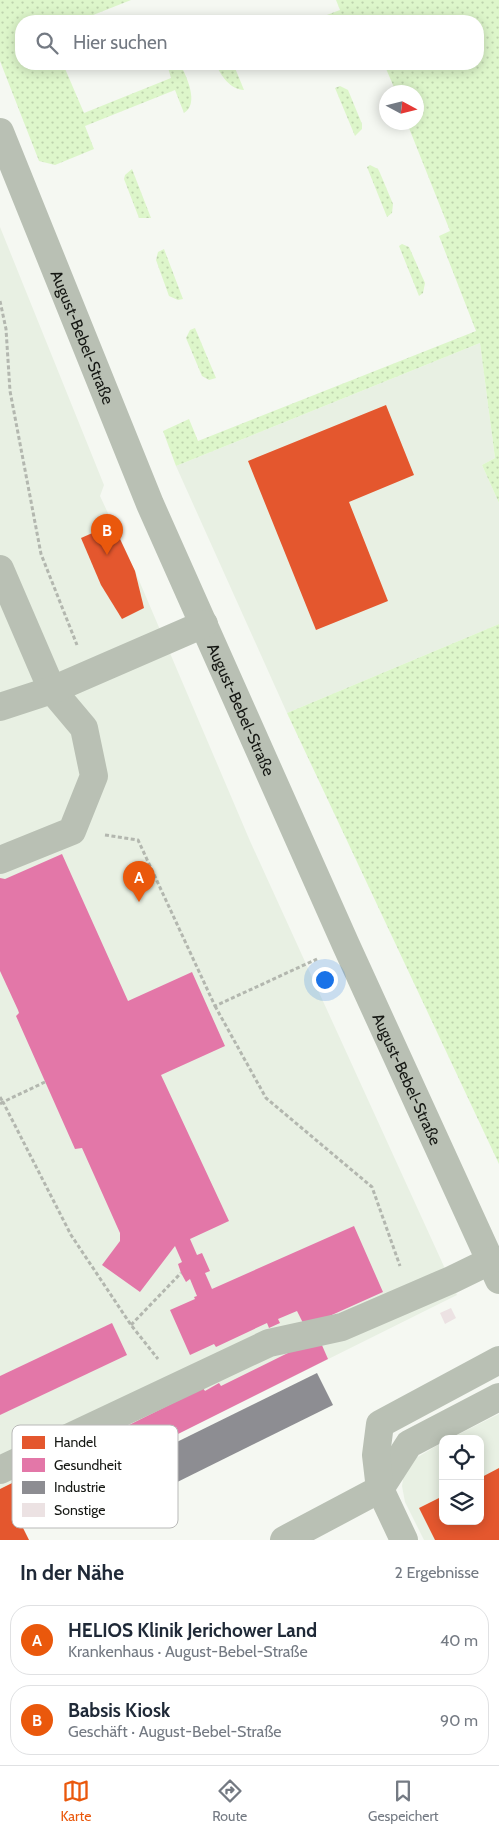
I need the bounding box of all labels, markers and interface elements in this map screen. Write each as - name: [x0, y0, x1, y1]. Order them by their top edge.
- search box: [15, 15, 484, 70]
- icon: search: [33, 29, 61, 57]
- text: Hier suchen: [73, 31, 167, 54]
- north arrow: [379, 85, 424, 130]
- street label: August-Bebel-Straße: [47, 267, 118, 407]
- pin: B: [91, 514, 123, 555]
- street label: August-Bebel-Straße: [203, 641, 279, 779]
- pin: A: [123, 861, 155, 902]
- your location: [312, 967, 338, 993]
- street label: August-Bebel-Straße: [368, 1010, 445, 1148]
- legend: [12, 1425, 178, 1528]
- text: Handel: [54, 1433, 97, 1451]
- map controls: [439, 1435, 484, 1525]
- button: locate: [439, 1435, 484, 1480]
- text: Gesundheit: [54, 1456, 122, 1474]
- text: Industrie: [54, 1478, 105, 1496]
- button: layers: [439, 1480, 484, 1525]
- text: Sonstige: [54, 1501, 105, 1519]
- text: In der Nähe: [20, 1560, 124, 1585]
- text: 2 Ergebnisse: [395, 1563, 479, 1582]
- text: HELIOS Klinik Jerichower Land: [68, 1619, 317, 1642]
- text: A: [32, 1631, 42, 1650]
- text: 40 m: [440, 1631, 478, 1650]
- text: Krankenhaus · August-Bebel-Straße: [68, 1642, 308, 1661]
- text: Babsis Kiosk: [68, 1699, 170, 1722]
- text: B: [32, 1711, 42, 1730]
- text: 90 m: [440, 1711, 478, 1730]
- text: Geschäft · August-Bebel-Straße: [68, 1722, 282, 1741]
- tab: Karte: [60, 1777, 91, 1825]
- tab: Route: [212, 1777, 247, 1825]
- tab: Gespeichert: [368, 1777, 439, 1825]

